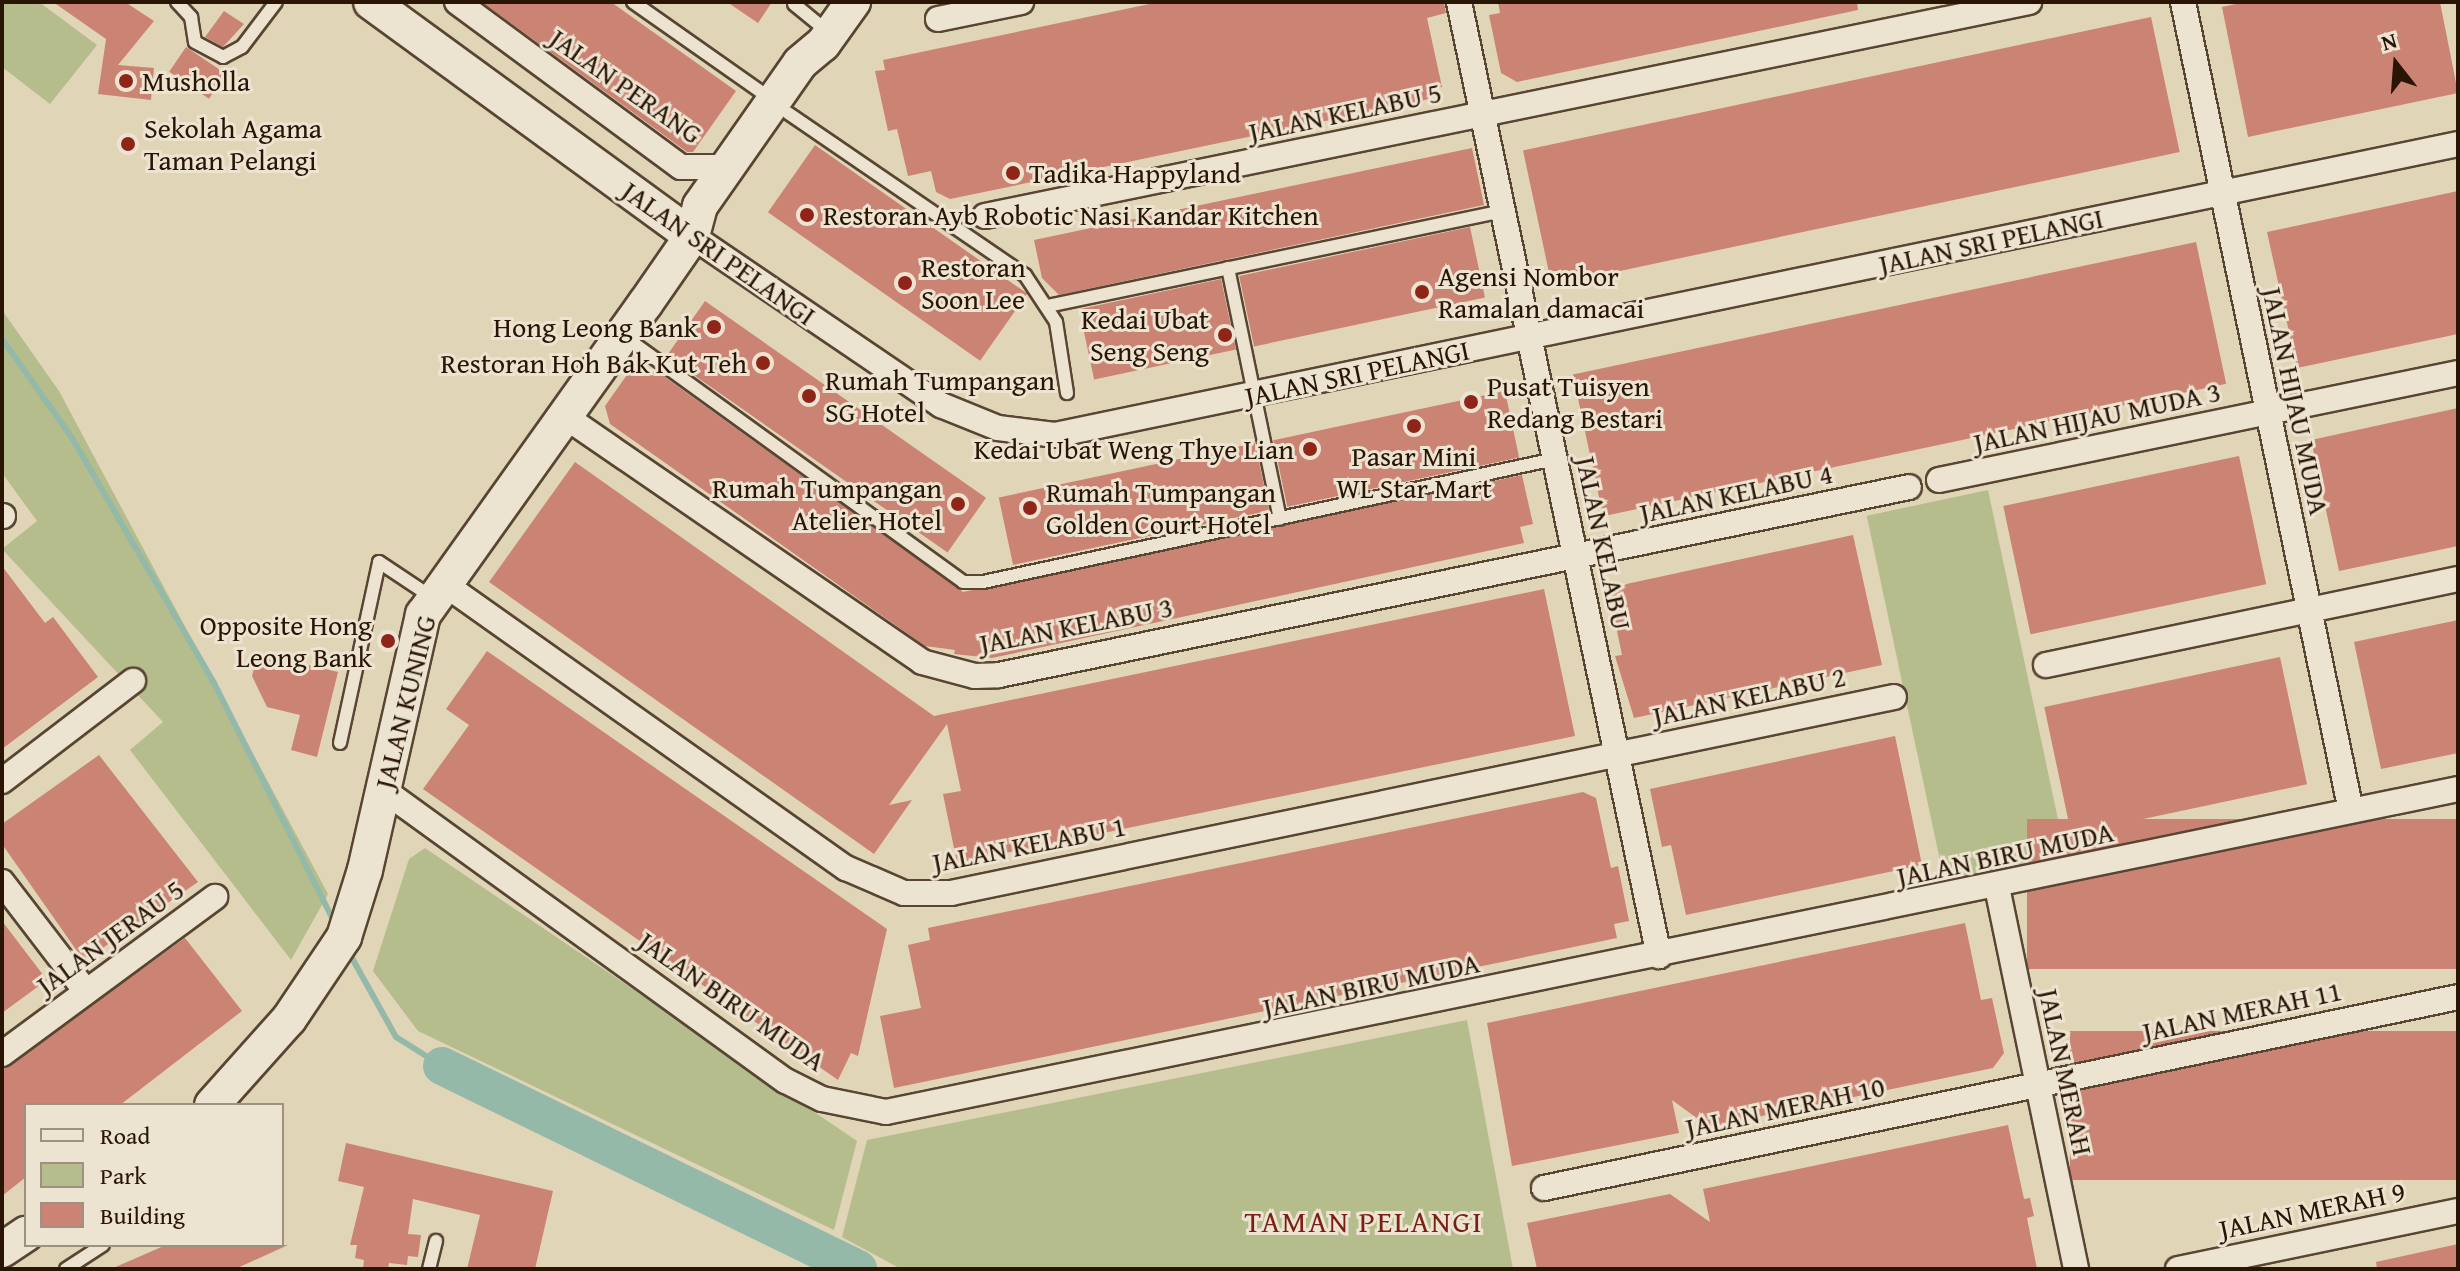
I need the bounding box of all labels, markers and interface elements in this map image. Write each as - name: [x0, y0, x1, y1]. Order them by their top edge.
- street label: JALAN PERANG: [543, 21, 709, 151]
- north arrow: [2356, 24, 2436, 104]
- text: N: [2377, 24, 2401, 59]
- place label: Musholla: [142, 64, 250, 98]
- marker: Musholla: [117, 72, 135, 90]
- street label: JALAN KELABU 5: [1246, 75, 1444, 149]
- place label: Sekolah Agama Taman Pelangi: [144, 111, 322, 177]
- marker: Sekolah Agama Taman Pelangi: [119, 135, 137, 153]
- place label: Tadika Happyland: [1029, 156, 1241, 190]
- marker: Tadika Happyland: [1004, 164, 1022, 182]
- street label: JALAN SRI PELANGI: [616, 174, 822, 332]
- place label: Restoran Ayb Robotic Nasi Kandar Kitchen: [823, 198, 1319, 232]
- street label: JALAN SRI PELANGI: [1876, 201, 2106, 281]
- marker: Restoran Ayb Robotic Nasi Kandar Kitchen: [798, 206, 816, 224]
- place label: Restoran Soon Lee: [921, 250, 1026, 316]
- place label: Agensi Nombor Ramalan damacai: [1438, 259, 1644, 325]
- marker: Restoran Soon Lee: [896, 274, 914, 292]
- marker: Agensi Nombor Ramalan damacai: [1413, 283, 1431, 301]
- street label: JALAN HIJAU MUDA: [2255, 284, 2337, 518]
- place label: Kedai Ubat Seng Seng: [1081, 302, 1209, 368]
- place label: Hong Leong Bank: [493, 310, 698, 344]
- marker: Hong Leong Bank: [705, 318, 723, 336]
- marker: Kedai Ubat Seng Seng: [1216, 326, 1234, 344]
- street label: JALAN SRI PELANGI: [1242, 333, 1472, 413]
- place label: Restoran Hoh Bak Kut Teh: [441, 346, 747, 380]
- marker: Restoran Hoh Bak Kut Teh: [754, 354, 772, 372]
- place label: Rumah Tumpangan SG Hotel: [825, 363, 1055, 429]
- place label: Pusat Tuisyen Redang Bestari: [1487, 369, 1663, 435]
- street label: JALAN HIJAU MUDA 3: [1970, 374, 2224, 460]
- marker: Rumah Tumpangan SG Hotel: [800, 387, 818, 405]
- marker: Pusat Tuisyen Redang Bestari: [1462, 393, 1480, 411]
- marker: Pasar Mini WL Star Mart: [1405, 417, 1423, 435]
- place label: Kedai Ubat Weng Thye Lian: [974, 432, 1294, 466]
- place label: Pasar Mini WL Star Mart: [1336, 439, 1492, 505]
- marker: Kedai Ubat Weng Thye Lian: [1301, 440, 1319, 458]
- street label: JALAN KELABU: [1569, 453, 1639, 633]
- street label: JALAN KELABU 4: [1637, 456, 1835, 530]
- place label: Rumah Tumpangan Atelier Hotel: [712, 471, 942, 537]
- place label: Rumah Tumpangan Golden Court Hotel: [1046, 475, 1276, 541]
- marker: Rumah Tumpangan Atelier Hotel: [949, 495, 967, 513]
- marker: Rumah Tumpangan Golden Court Hotel: [1021, 499, 1039, 517]
- street label: JALAN KELABU 3: [976, 590, 1176, 660]
- place label: Opposite Hong Leong Bank: [200, 608, 372, 674]
- street label: JALAN KUNING: [367, 612, 443, 792]
- marker: Opposite Hong Leong Bank: [379, 632, 397, 650]
- street label: JALAN KELABU 2: [1650, 659, 1848, 733]
- street label: JALAN KELABU 1: [929, 809, 1129, 879]
- street label: JALAN BIRU MUDA: [1894, 815, 2116, 893]
- street label: JALAN JERAU 5: [30, 872, 190, 1002]
- street label: JALAN BIRU MUDA: [632, 924, 832, 1078]
- street label: JALAN BIRU MUDA: [1260, 946, 1482, 1024]
- street label: JALAN MERAH 11: [2139, 973, 2345, 1049]
- street label: JALAN MERAH: [2032, 986, 2100, 1158]
- street label: JALAN MERAH 10: [1682, 1069, 1888, 1145]
- legend: [24, 1103, 284, 1247]
- text: Road: [100, 1118, 150, 1153]
- text: Park: [100, 1158, 146, 1193]
- street label: JALAN MERAH 9: [2216, 1174, 2408, 1246]
- text: Building: [100, 1198, 185, 1233]
- district label: TAMAN PELANGI: [1245, 1203, 1483, 1239]

